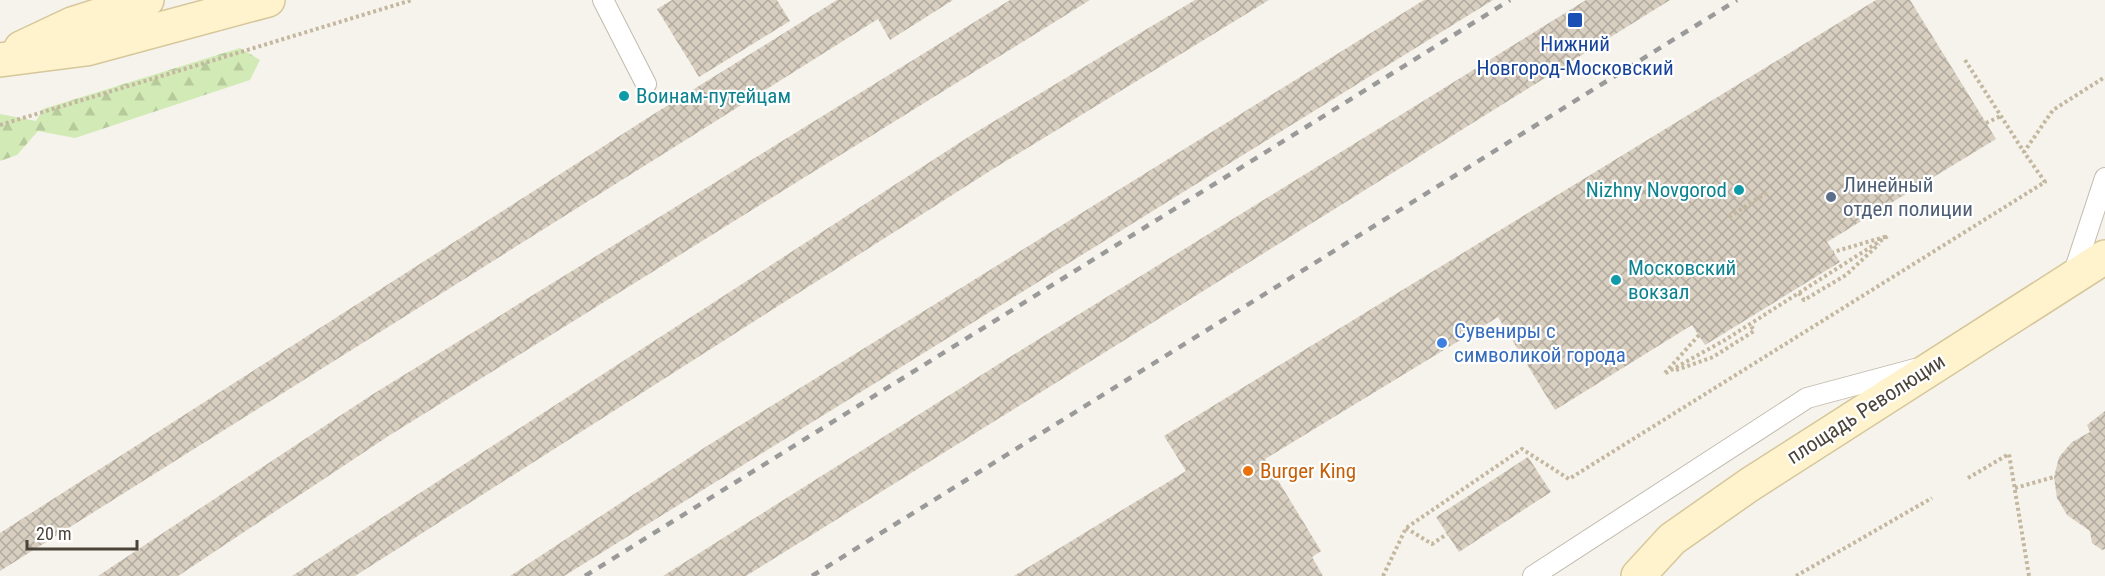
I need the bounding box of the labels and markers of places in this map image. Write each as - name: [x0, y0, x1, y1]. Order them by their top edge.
- marker: Нижний Новгород-Московский: [1566, 11, 1584, 29]
- place label: Нижний Новгород-Московский: [1476, 32, 1674, 80]
- place label: Воинам-путейцам: [636, 84, 791, 108]
- marker: Воинам-путейцам: [617, 89, 631, 103]
- place label: Линейный отдел полиции: [1843, 173, 1973, 221]
- place label: Nizhny Novgorod: [1586, 178, 1727, 202]
- marker: Nizhny Novgorod: [1732, 183, 1746, 197]
- marker: Линейный отдел полиции: [1824, 190, 1838, 204]
- place label: Московский вокзал: [1628, 256, 1736, 304]
- marker: Московский вокзал: [1609, 273, 1623, 287]
- place label: Сувениры с символикой города: [1454, 319, 1626, 367]
- marker: Сувениры с символикой города: [1435, 336, 1449, 350]
- place label: Burger King: [1260, 459, 1356, 483]
- marker: Burger King: [1241, 464, 1255, 478]

